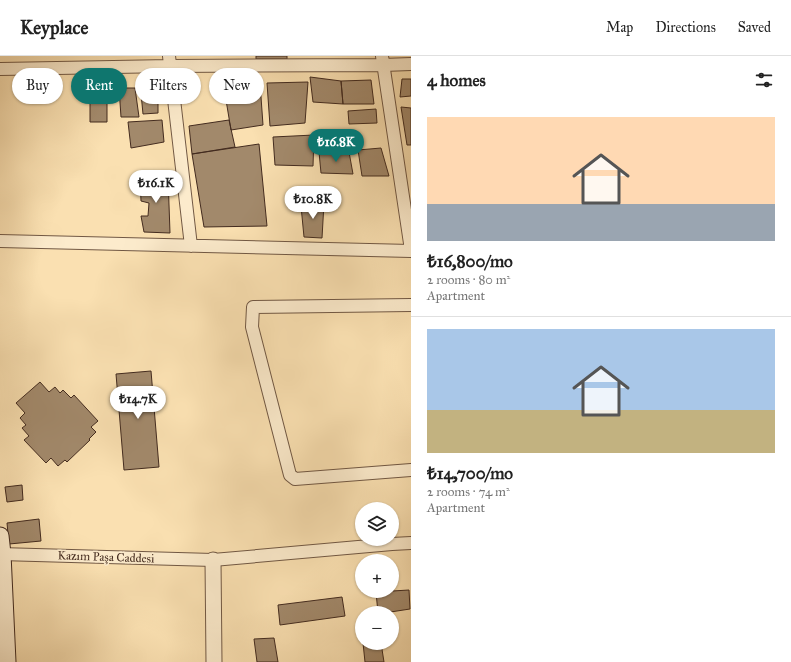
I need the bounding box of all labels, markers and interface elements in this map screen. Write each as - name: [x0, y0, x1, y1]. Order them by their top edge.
- text: Keyplace: [20, 16, 88, 39]
- text: Map: [606, 19, 633, 36]
- text: Directions: [655, 19, 716, 36]
- text: Saved: [738, 19, 771, 36]
- chip: Buy: [12, 68, 63, 104]
- chip: Rent: [71, 68, 127, 104]
- chip: Filters: [135, 68, 201, 104]
- chip: New: [209, 68, 264, 104]
- icon: filters: [753, 69, 775, 91]
- text: 4 homes: [427, 70, 486, 91]
- pin: ₺16.8K: [303, 129, 369, 163]
- text: ₺16.8K: [317, 134, 355, 150]
- icon: home: [565, 143, 637, 215]
- pin: ₺16.1K: [123, 170, 189, 204]
- text: ₺16.1K: [138, 175, 174, 191]
- pin: ₺10.8K: [280, 186, 346, 220]
- text: ₺10.8K: [294, 191, 332, 207]
- text: ₺16,800/mo: [427, 251, 513, 272]
- text: 2 rooms · 80 m²: [427, 272, 510, 288]
- text: Apartment: [427, 288, 485, 304]
- icon: home: [565, 355, 637, 427]
- pin: ₺14.7K: [105, 386, 171, 420]
- text: ₺14.7K: [119, 391, 157, 407]
- text: ₺14,700/mo: [427, 463, 513, 484]
- text: 2 rooms · 74 m²: [427, 484, 510, 500]
- text: Apartment: [427, 500, 485, 516]
- map controls: [355, 502, 399, 650]
- button: layers: [355, 502, 399, 546]
- street label: Kazım Paşa Caddesi: [57, 548, 155, 566]
- button: +: [355, 554, 399, 598]
- button: −: [355, 606, 399, 650]

